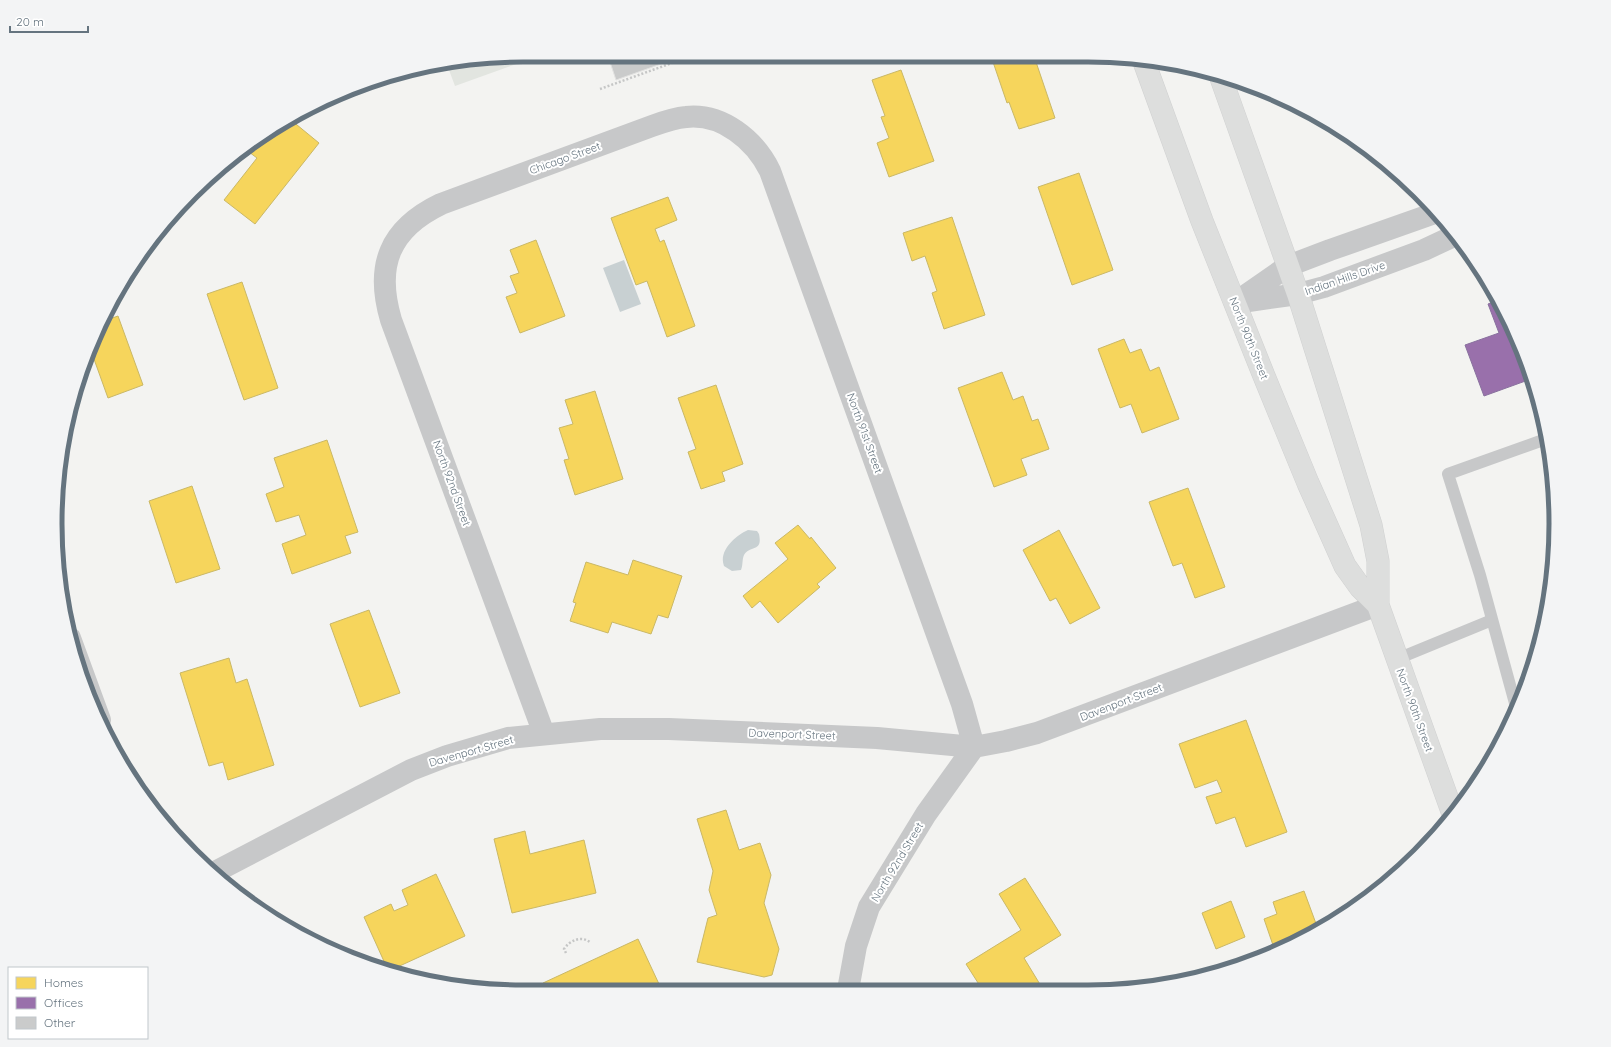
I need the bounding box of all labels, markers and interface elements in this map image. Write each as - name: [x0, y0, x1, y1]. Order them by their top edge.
- scale bar: [10, 8, 88, 34]
- text: 20 m: [16, 14, 44, 29]
- street label: Chicago Street: [528, 139, 603, 177]
- street label: Indian Hills Drive: [1303, 258, 1387, 298]
- street label: North 90th Street: [1226, 295, 1272, 381]
- street label: North 91st Street: [844, 391, 886, 475]
- street label: North 92nd Street: [430, 438, 474, 528]
- street label: North 90th Street: [1393, 666, 1437, 754]
- street label: Davenport Street: [1078, 680, 1164, 724]
- street label: Davenport Street: [748, 725, 836, 743]
- street label: Davenport Street: [427, 732, 515, 770]
- street label: North 92nd Street: [868, 820, 926, 904]
- legend: [8, 967, 148, 1039]
- text: Homes: [44, 975, 84, 990]
- text: Offices: [44, 995, 83, 1010]
- text: Other: [44, 1015, 76, 1030]

